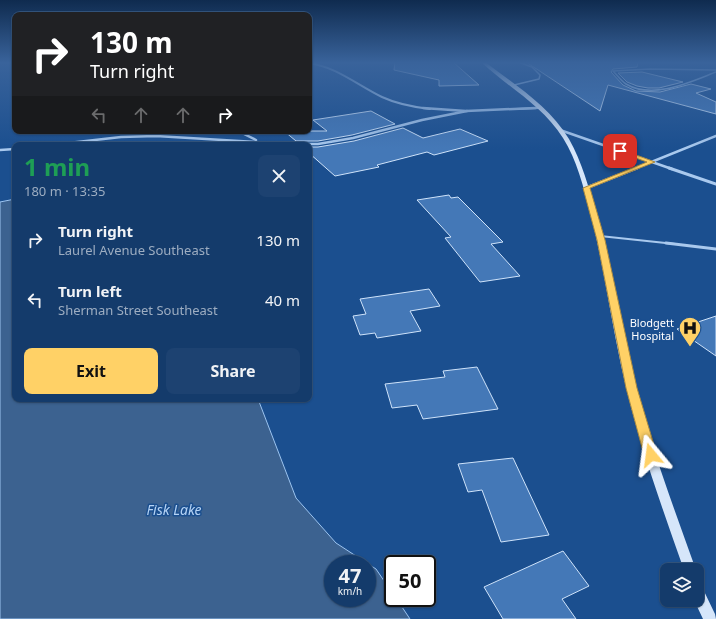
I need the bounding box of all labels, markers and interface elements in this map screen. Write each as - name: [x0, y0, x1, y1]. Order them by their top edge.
- text: 130 m: [90, 23, 173, 61]
- icon: right: [24, 28, 76, 80]
- text: Turn right: [90, 59, 174, 83]
- icon: left: [88, 104, 110, 126]
- icon: ahead: [130, 104, 152, 126]
- icon: ahead: [172, 104, 194, 126]
- icon: right: [214, 104, 236, 126]
- pin: [603, 134, 637, 168]
- icon: arrive: [609, 140, 631, 162]
- text: 1 min: [24, 150, 90, 183]
- button: close: [258, 155, 300, 197]
- text: 180 m · 13:35: [24, 182, 105, 200]
- text: Turn right: [58, 221, 133, 241]
- icon: right: [24, 229, 46, 251]
- text: 130 m: [256, 230, 300, 250]
- text: Laurel Avenue Southeast: [58, 241, 210, 259]
- text: Turn left: [58, 281, 122, 301]
- icon: left: [24, 289, 46, 311]
- text: 40 m: [265, 290, 300, 310]
- text: Sherman Street Southeast: [58, 301, 218, 319]
- place label: Blodgett Hospital: [630, 315, 674, 343]
- hospital icon: Blodgett Hospital: [677, 315, 703, 348]
- button: Exit: [24, 348, 158, 394]
- button: Share: [166, 348, 300, 394]
- position arrow: [630, 434, 672, 476]
- water label: Fisk Lake: [146, 500, 202, 519]
- speed limit sign: 50: [384, 555, 436, 607]
- text: 47: [339, 562, 361, 589]
- map controls: [660, 563, 704, 607]
- button: layers: [660, 563, 704, 607]
- text: km/h: [338, 584, 362, 598]

